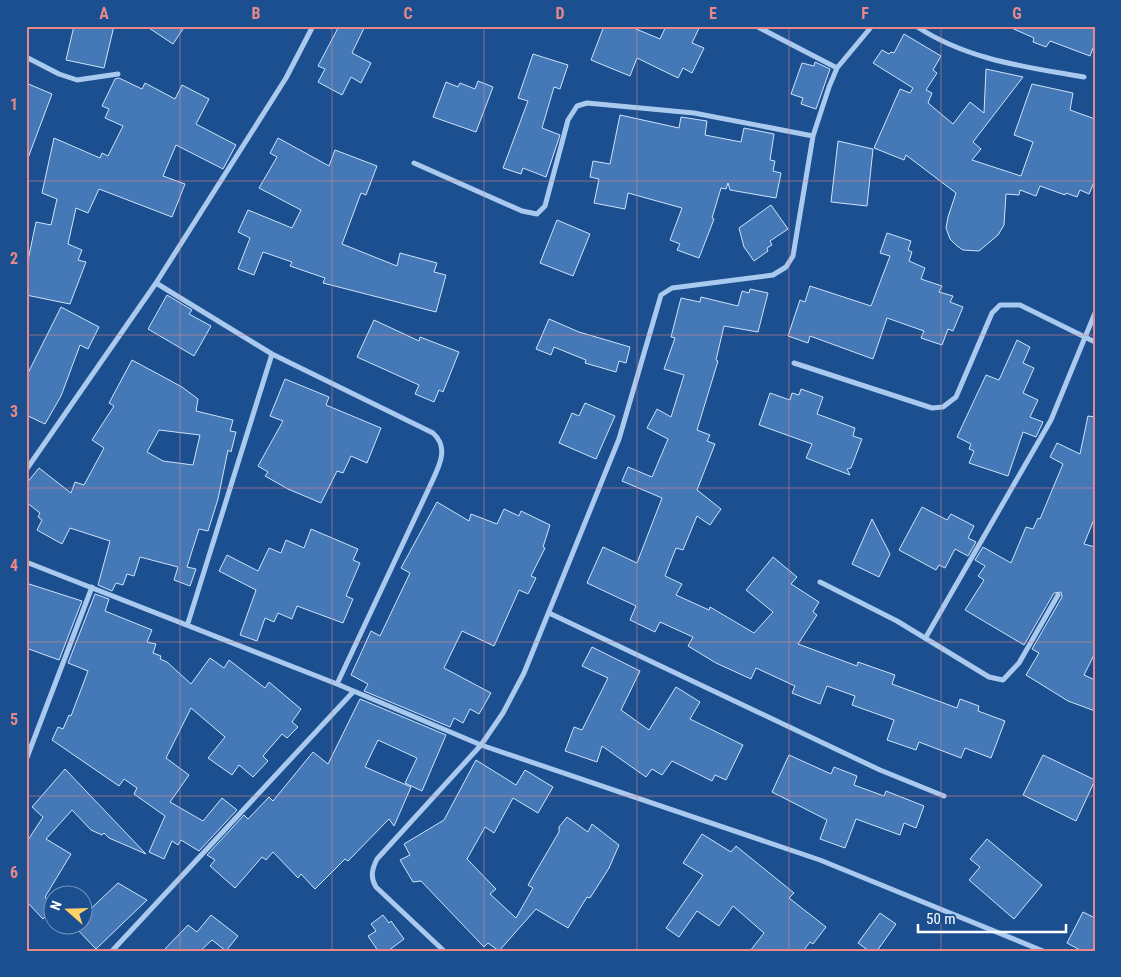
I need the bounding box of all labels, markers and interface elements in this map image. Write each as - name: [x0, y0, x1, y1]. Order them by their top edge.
- text: A: [99, 4, 109, 23]
- text: B: [252, 4, 261, 23]
- text: C: [403, 4, 413, 23]
- text: D: [555, 4, 565, 23]
- text: E: [709, 4, 717, 23]
- text: F: [861, 4, 869, 23]
- text: G: [1012, 4, 1022, 23]
- text: 1: [10, 95, 18, 114]
- text: 2: [10, 249, 18, 268]
- text: 3: [10, 402, 18, 421]
- text: 4: [10, 556, 18, 575]
- text: 5: [10, 710, 18, 729]
- text: 6: [10, 863, 18, 882]
- north arrow: [42, 884, 92, 934]
- text: N: [47, 899, 65, 912]
- scale bar: [918, 902, 1066, 934]
- text: 50 m: [926, 910, 956, 928]

